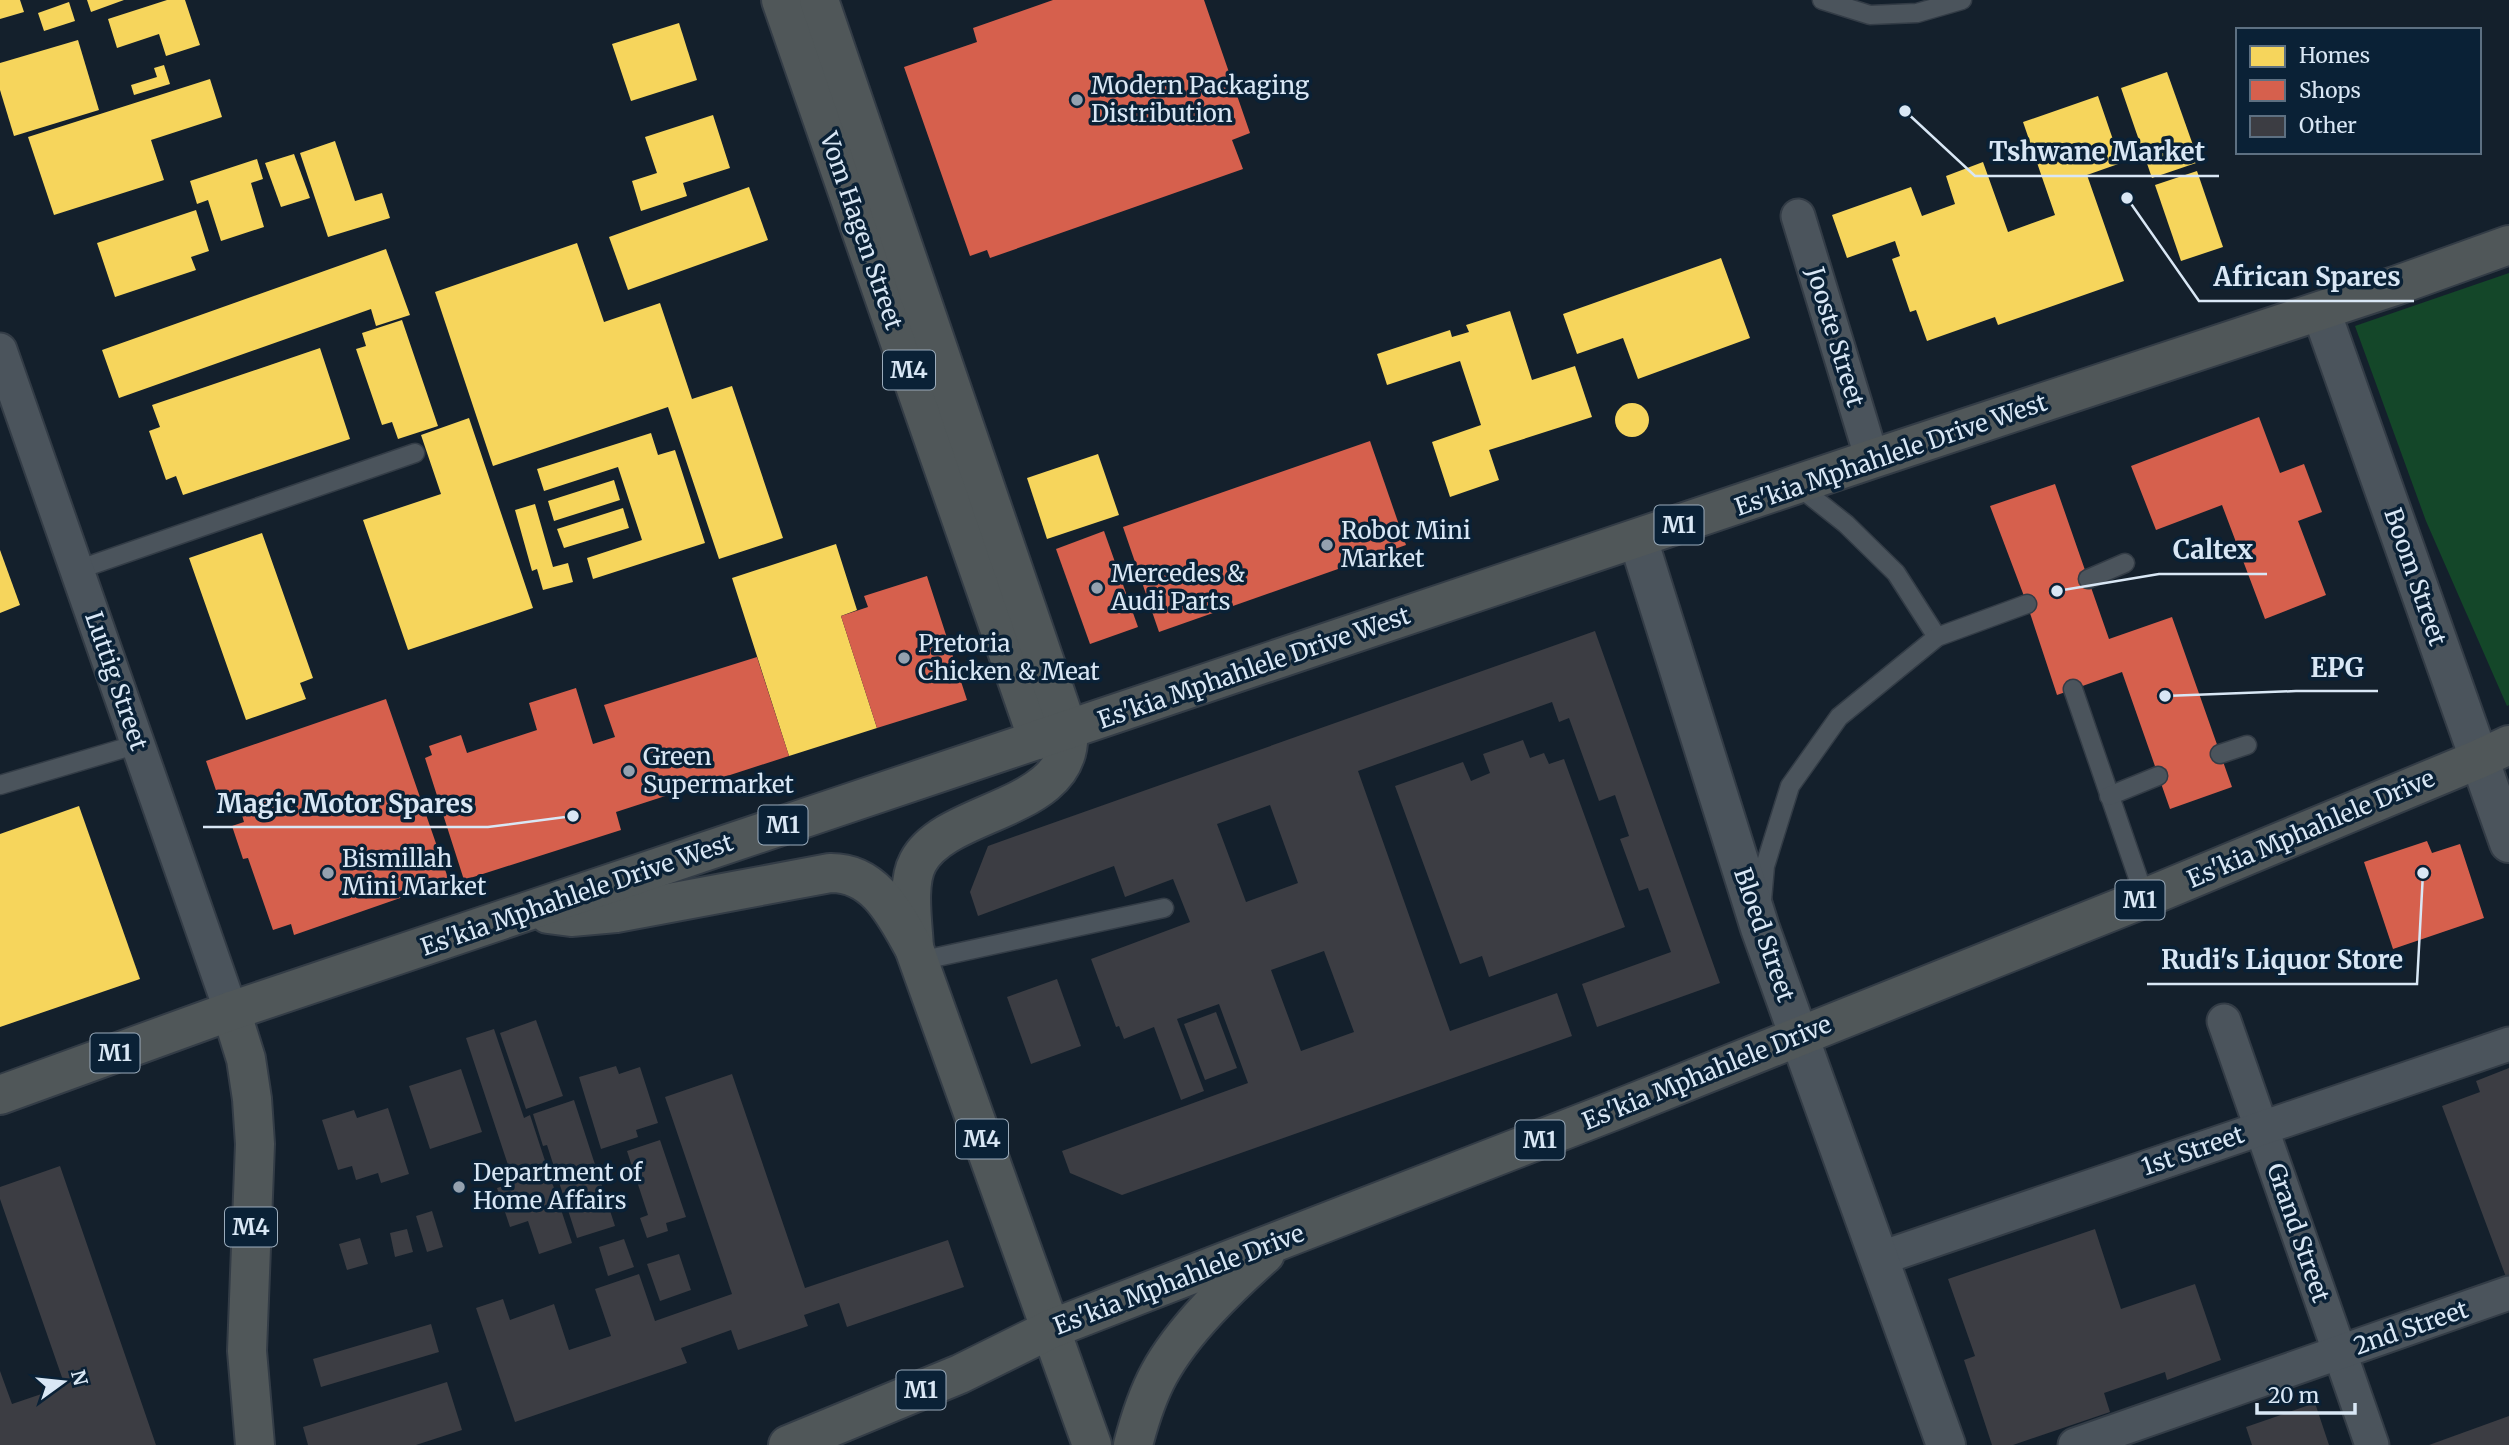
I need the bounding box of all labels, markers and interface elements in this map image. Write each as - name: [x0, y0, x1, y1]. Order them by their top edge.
- legend: [2236, 28, 2481, 154]
- text: Homes: [2299, 42, 2370, 69]
- place label: Modern Packaging Distribution: [1091, 70, 1310, 129]
- text: Shops: [2299, 77, 2361, 104]
- marker: Modern Packaging Distribution: [1069, 92, 1085, 108]
- text: Other: [2299, 112, 2357, 139]
- street label: Vom Hagen Street: [813, 127, 910, 334]
- callout: Tshwane Market: [1975, 129, 2219, 176]
- text: Tshwane Market: [1989, 135, 2206, 168]
- callout: African Spares: [2199, 254, 2414, 301]
- text: African Spares: [2212, 260, 2401, 293]
- street label: Jooste Street: [1799, 262, 1872, 411]
- road number: M4: [883, 350, 935, 390]
- street label: Es'kia Mphahlele Drive West: [1731, 386, 2052, 523]
- street label: Boom Street: [2377, 504, 2454, 650]
- road number: M1: [1654, 505, 1704, 544]
- place label: Robot Mini Market: [1341, 515, 1471, 574]
- callout: Caltex: [2159, 527, 2267, 574]
- text: Caltex: [2173, 533, 2253, 566]
- marker: Robot Mini Market: [1319, 537, 1335, 553]
- place label: Mercedes & Audi Parts: [1110, 558, 1245, 617]
- marker: Mercedes & Audi Parts: [1089, 580, 1105, 596]
- street label: Es'kia Mphahlele Drive West: [1094, 599, 1415, 736]
- street label: Luttig Street: [78, 607, 155, 755]
- place label: Pretoria Chicken & Meat: [918, 628, 1100, 687]
- callout: EPG: [2296, 644, 2378, 691]
- marker: Pretoria Chicken & Meat: [896, 650, 912, 666]
- text: EPG: [2310, 651, 2364, 684]
- place label: Green Supermarket: [643, 741, 795, 800]
- street label: Es'kia Mphahlele Drive: [2182, 762, 2439, 895]
- marker: Green Supermarket: [621, 763, 637, 779]
- callout: Magic Motor Spares: [203, 780, 488, 827]
- text: Magic Motor Spares: [217, 787, 473, 820]
- road number: M1: [758, 806, 808, 845]
- street label: Es'kia Mphahlele Drive West: [417, 826, 738, 963]
- place label: Bismillah Mini Market: [342, 843, 487, 902]
- street label: Bloed Street: [1727, 864, 1802, 1007]
- marker: Bismillah Mini Market: [320, 865, 336, 881]
- road number: M1: [2116, 880, 2164, 920]
- callout: Rudi's Liquor Store: [2147, 937, 2417, 984]
- text: Rudi's Liquor Store: [2161, 943, 2403, 976]
- street label: Es'kia Mphahlele Drive: [1578, 1008, 1836, 1137]
- road number: M1: [90, 1034, 140, 1072]
- street label: 1st Street: [2138, 1118, 2249, 1182]
- road number: M4: [956, 1120, 1008, 1158]
- road number: M1: [1516, 1120, 1564, 1160]
- place label: Department of Home Affairs: [473, 1157, 643, 1216]
- street label: Grand Street: [2260, 1159, 2337, 1307]
- marker: Department of Home Affairs: [451, 1179, 467, 1195]
- road number: M4: [225, 1208, 277, 1246]
- street label: Es'kia Mphahlele Drive: [1049, 1217, 1308, 1342]
- street label: 2nd Street: [2350, 1293, 2473, 1362]
- north arrow: [28, 1347, 98, 1417]
- text: N: [66, 1367, 93, 1388]
- road number: M1: [897, 1371, 946, 1410]
- scale bar: [2257, 1372, 2355, 1416]
- text: 20 m: [2268, 1382, 2320, 1409]

